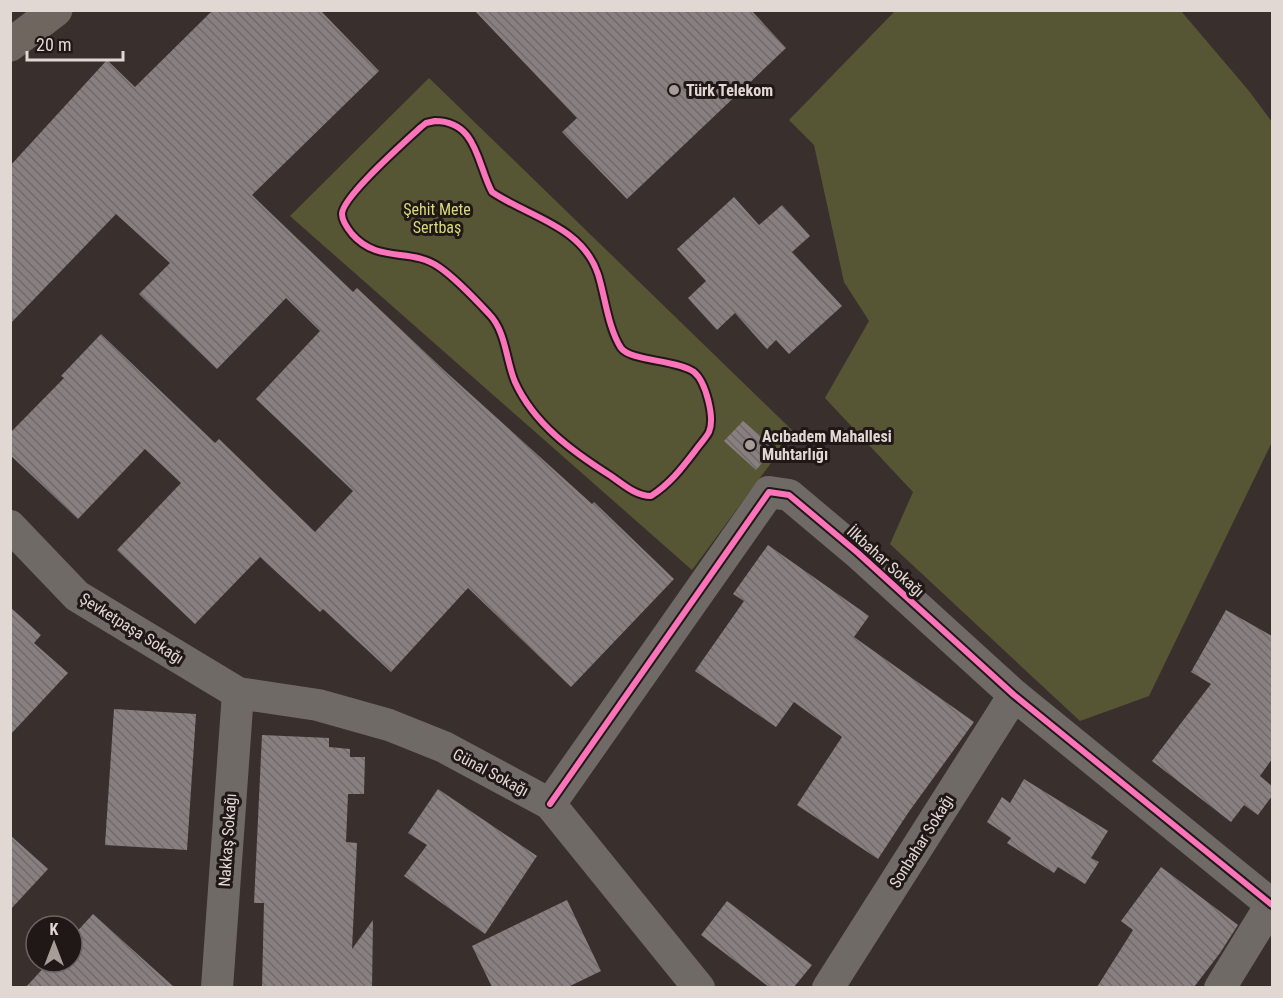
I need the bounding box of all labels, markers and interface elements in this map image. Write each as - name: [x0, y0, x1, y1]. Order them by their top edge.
- scale bar: [27, 24, 123, 62]
- text: 20 m: [36, 34, 71, 55]
- place label: Türk Telekom: [686, 81, 773, 100]
- marker: Türk Telekom: [667, 83, 681, 97]
- park label: Şehit Mete Sertbaş: [403, 200, 471, 237]
- place label: Acıbadem Mahallesi Muhtarlığı: [762, 427, 892, 464]
- marker: Acıbadem Mahallesi Muhtarlığı: [743, 438, 757, 452]
- street label: İlkbahar Sokağı: [843, 522, 928, 601]
- street label: Şevketpaşa Sokağı: [76, 589, 187, 668]
- street label: Günal Sokağı: [450, 745, 532, 800]
- street label: Sonbahar Sokağı: [885, 791, 958, 891]
- street label: Nakkaş Sokağı: [215, 793, 240, 887]
- north arrow: [24, 914, 84, 974]
- text: K: [50, 920, 59, 939]

